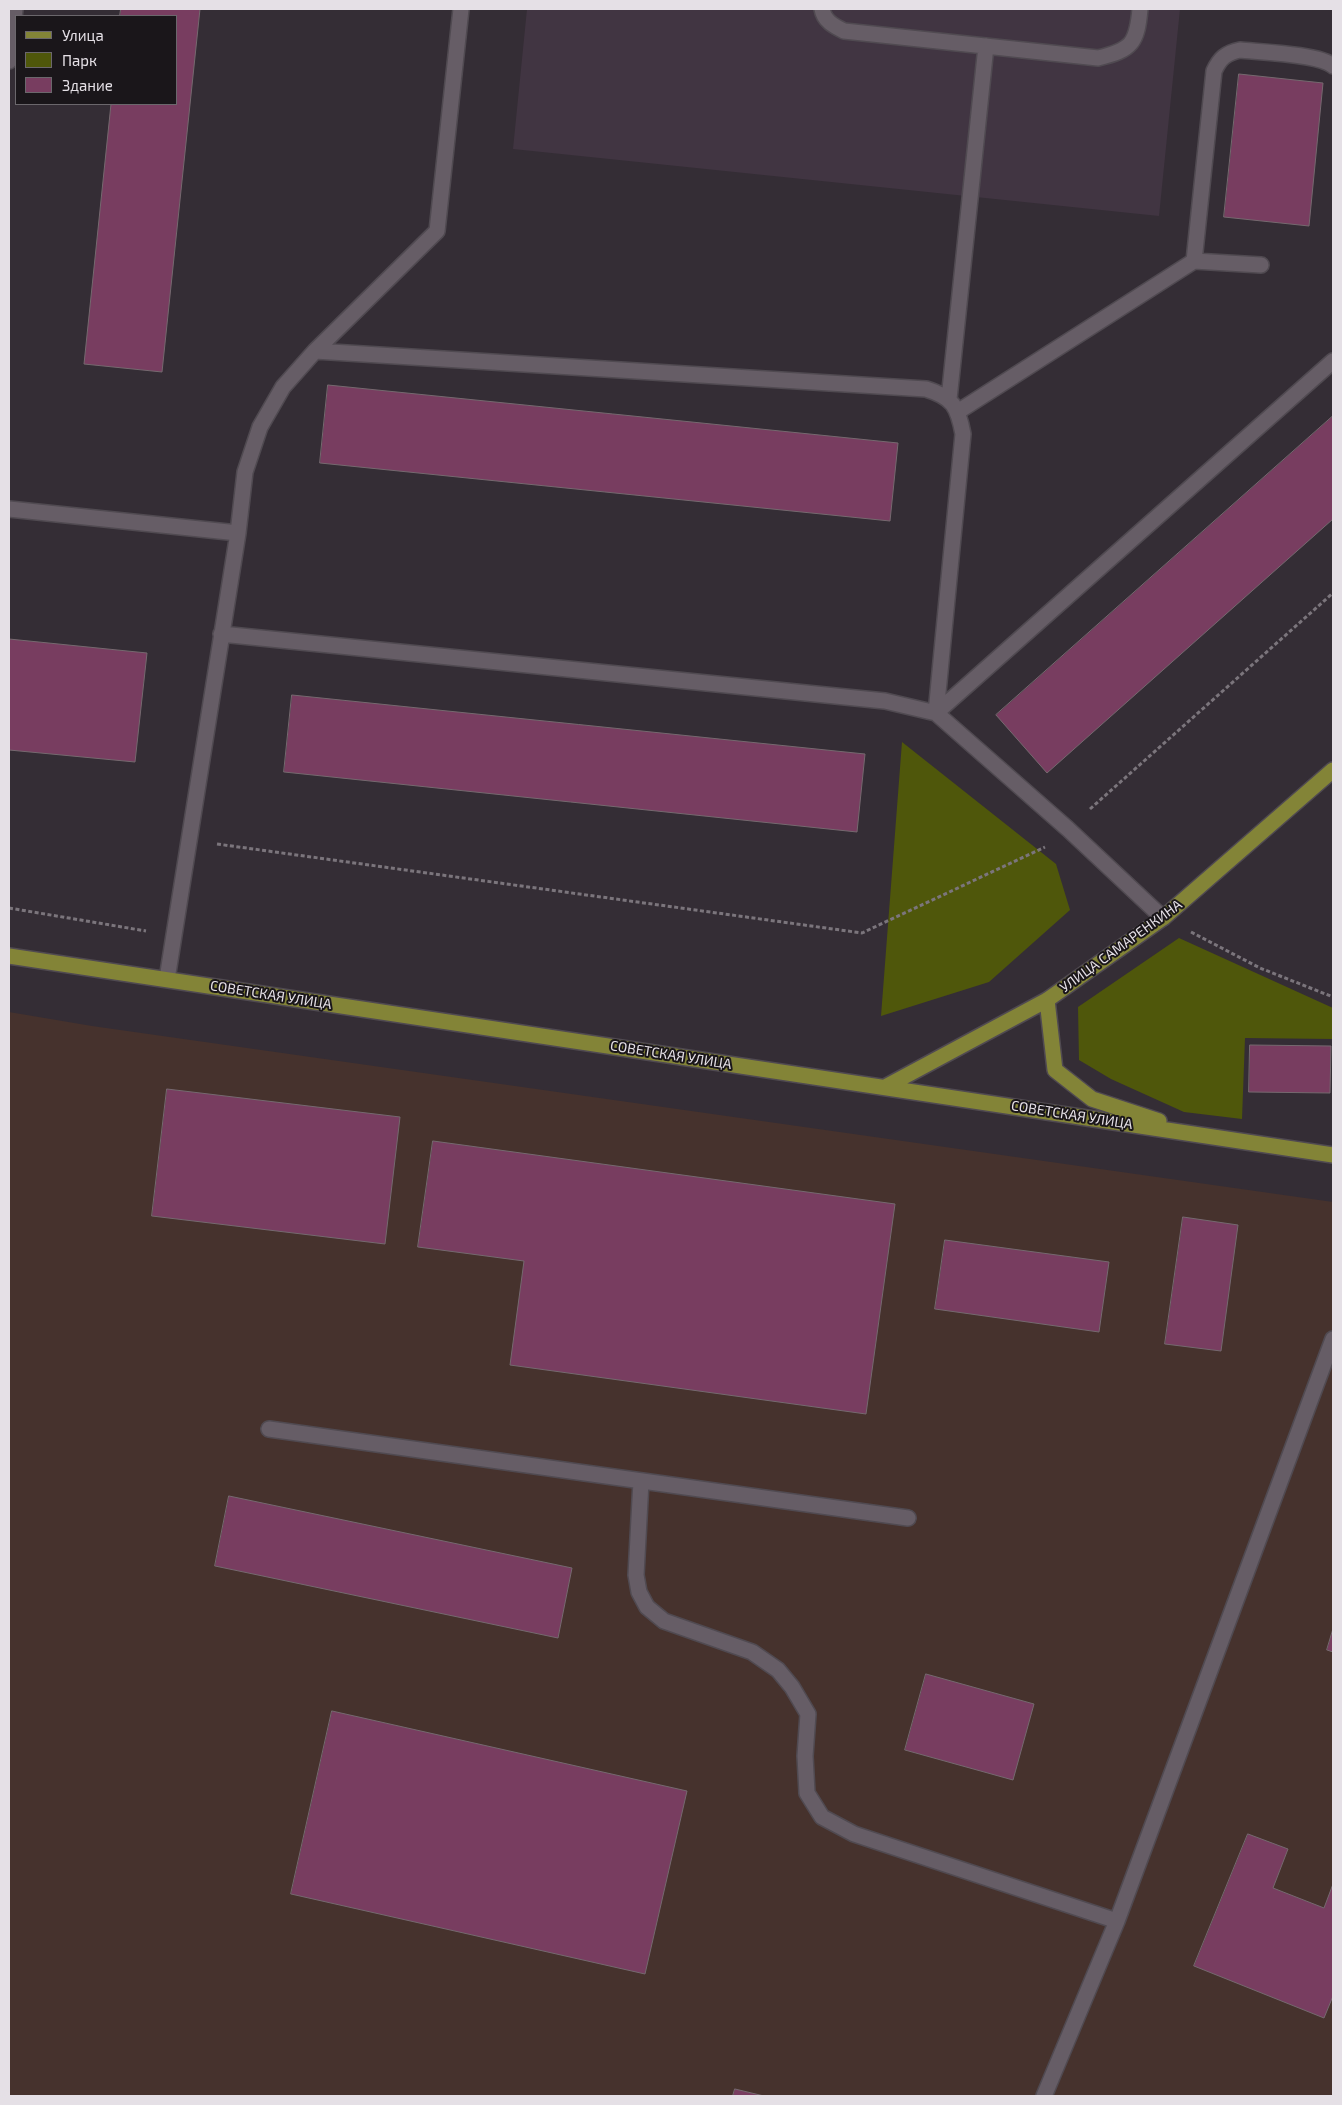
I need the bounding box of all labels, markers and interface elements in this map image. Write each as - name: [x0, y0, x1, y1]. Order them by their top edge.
- legend: [15, 15, 178, 105]
- text: Улица: [62, 26, 104, 44]
- text: Парк: [62, 51, 97, 69]
- text: Здание: [62, 76, 113, 94]
- street label: УЛИЦА САМАРЕНКИНА: [1057, 896, 1185, 996]
- street label: СОВЕТСКАЯ УЛИЦА: [209, 977, 333, 1013]
- street label: СОВЕТСКАЯ УЛИЦА: [609, 1037, 733, 1073]
- street label: СОВЕТСКАЯ УЛИЦА: [1010, 1097, 1134, 1133]

